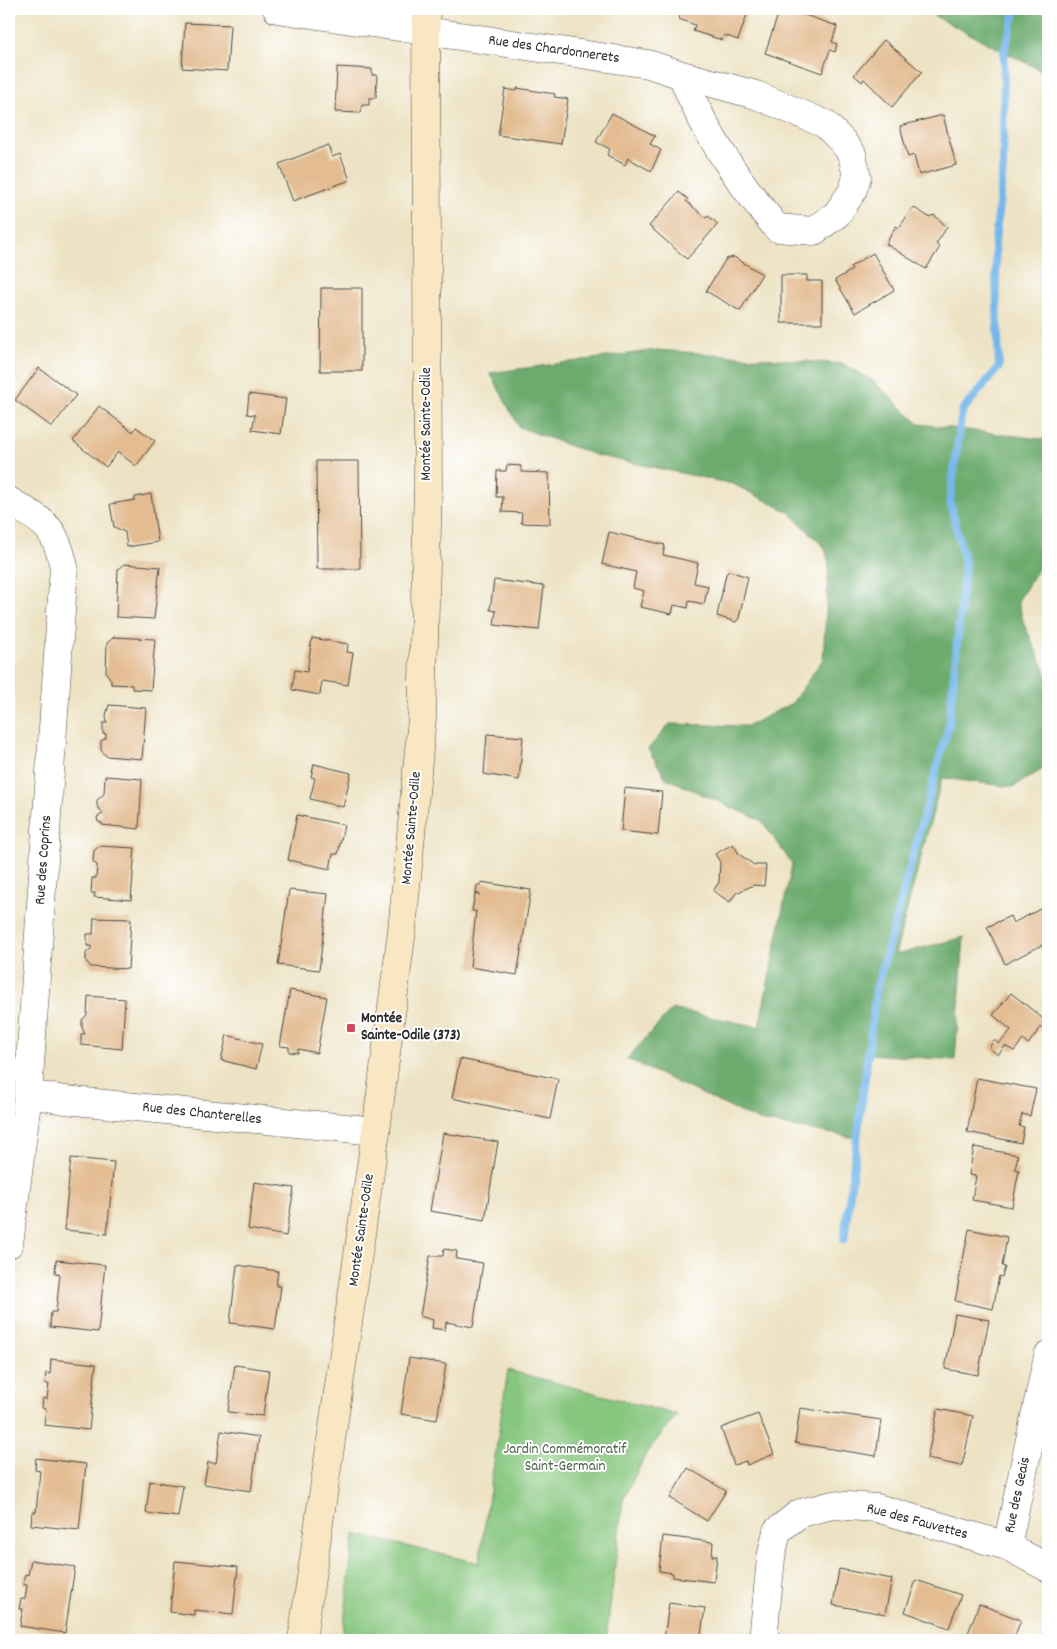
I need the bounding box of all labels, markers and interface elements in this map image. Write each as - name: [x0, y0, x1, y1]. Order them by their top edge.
- street label: Rue des Chardonnerets: [487, 30, 621, 70]
- street label: Montée Sainte-Odile: [416, 367, 438, 481]
- street label: Montée Sainte-Odile: [396, 770, 428, 886]
- street label: Rue des Coprins: [30, 814, 58, 906]
- place label: Montée Sainte-Odile (373): [361, 1008, 460, 1047]
- marker: Montée Sainte-Odile (373): [345, 1022, 357, 1034]
- street label: Rue des Chanterelles: [141, 1097, 263, 1131]
- street label: Montée Sainte-Odile: [343, 1172, 381, 1288]
- park label: Jardin Commémoratif Saint-Germain: [504, 1439, 627, 1478]
- street label: Rue des Geais: [999, 1455, 1037, 1535]
- street label: Rue des Fauvettes: [864, 1498, 970, 1546]

